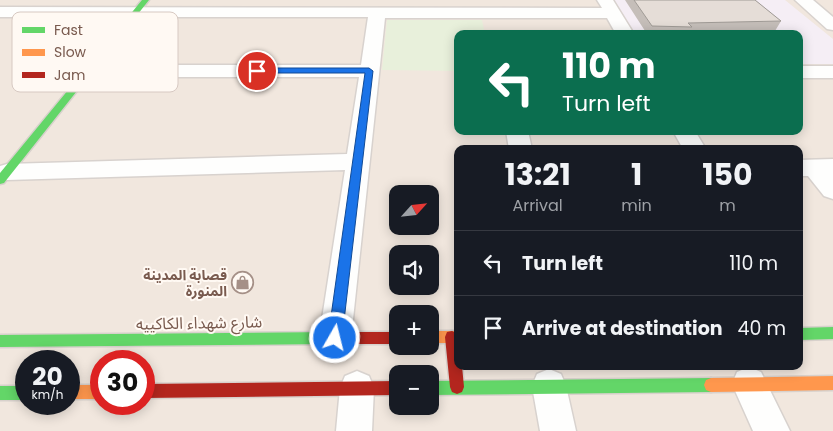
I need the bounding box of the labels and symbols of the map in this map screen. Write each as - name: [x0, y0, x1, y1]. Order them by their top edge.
- legend: [12, 12, 178, 92]
- text: Fast: [54, 20, 83, 40]
- text: Slow: [54, 42, 87, 62]
- pin: [236, 50, 278, 92]
- text: Jam: [54, 65, 85, 85]
- north arrow: [389, 185, 439, 235]
- place label: قصابة المدينة المنورة: [143, 265, 227, 301]
- shop icon: قصابة المدينة المنورة: [231, 271, 255, 295]
- street label: شارع شهداء الكاكييه: [136, 310, 262, 337]
- position arrow: [308, 311, 360, 363]
- speed limit sign: 30: [90, 350, 155, 415]

